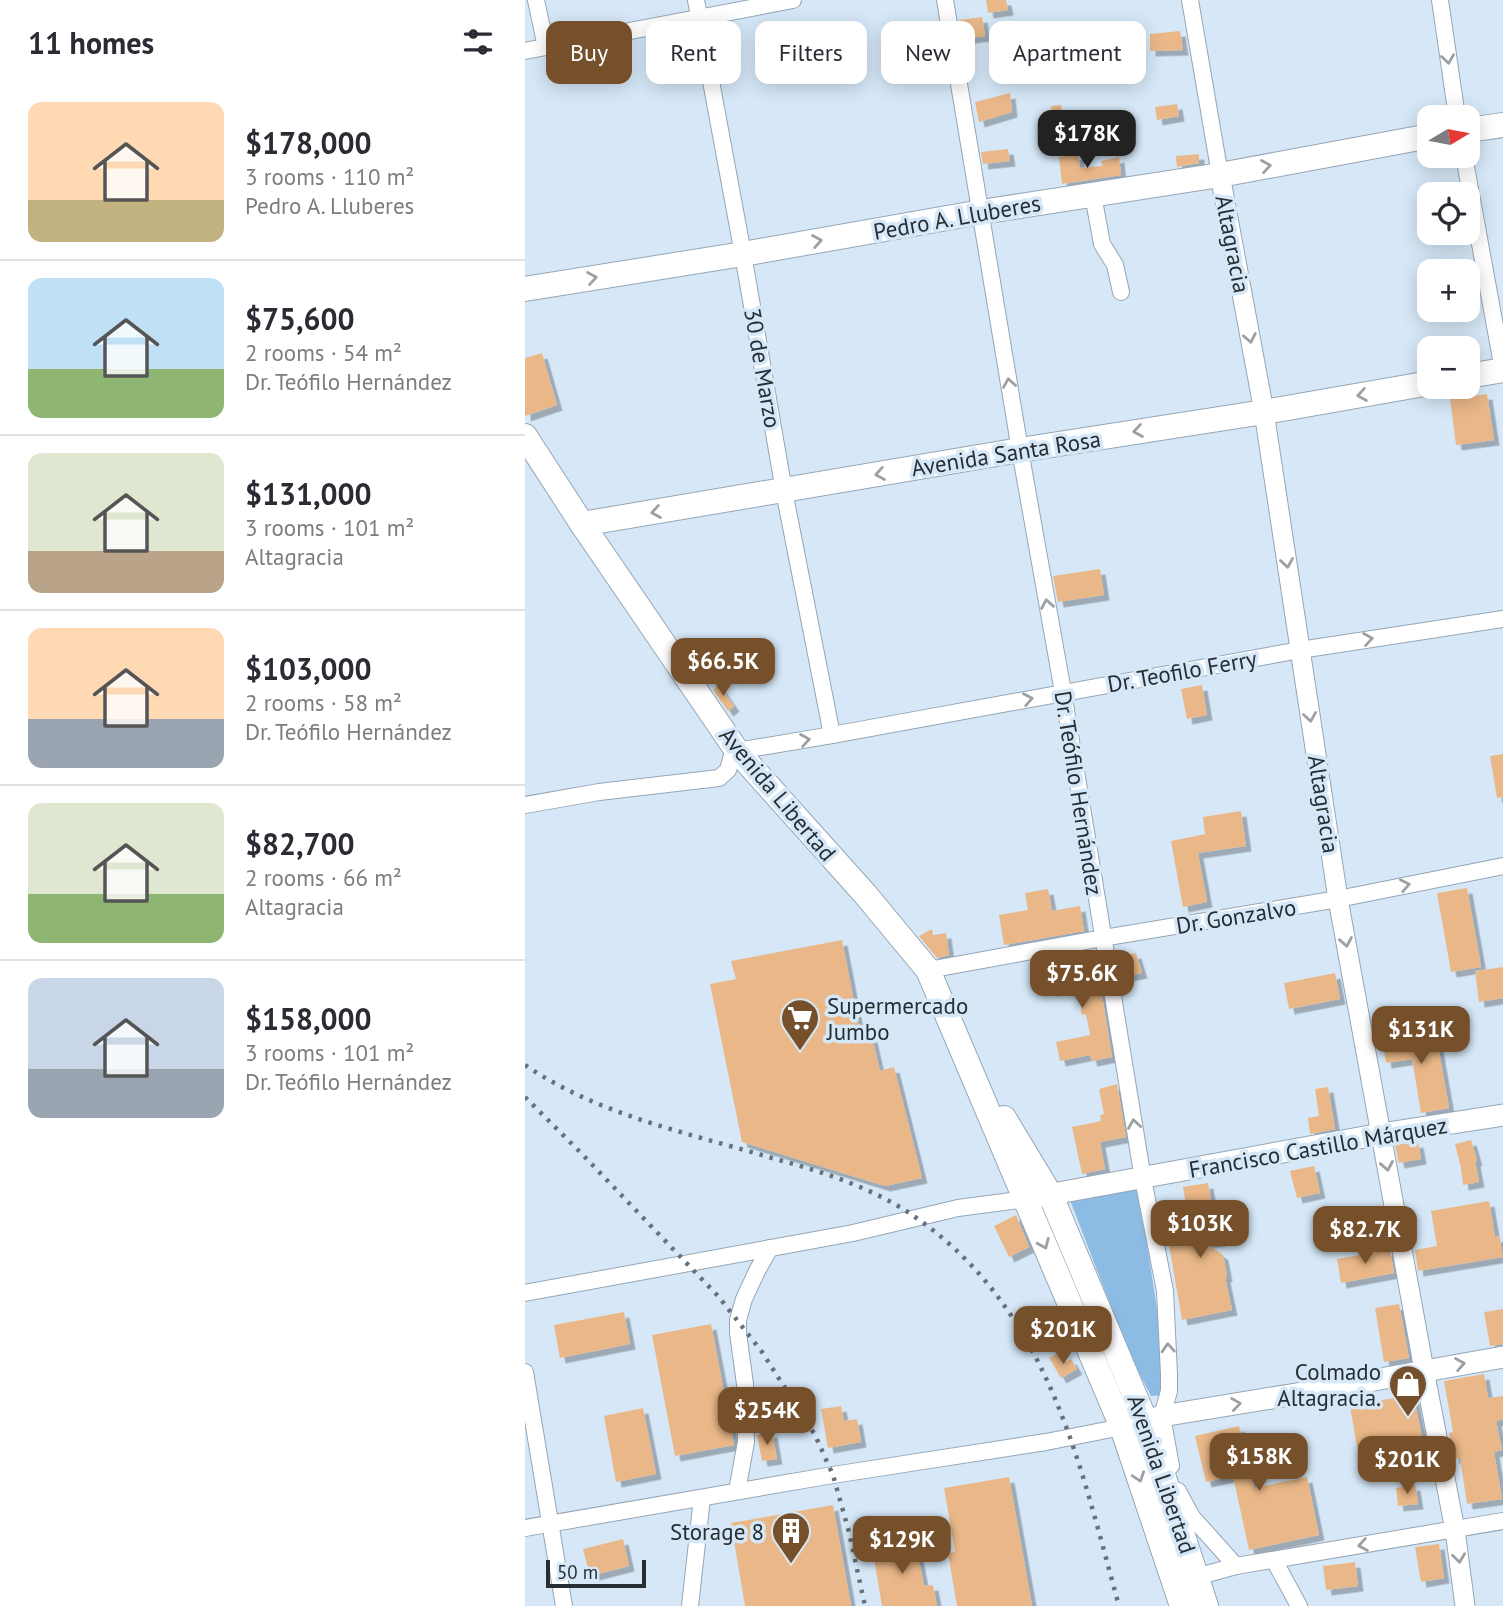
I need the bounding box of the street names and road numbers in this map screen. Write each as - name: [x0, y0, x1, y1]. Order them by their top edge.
- street label: Pedro A. Lluberes: [871, 188, 1043, 246]
- street label: Altagracia: [1209, 193, 1257, 295]
- street label: 30 de Marzo: [738, 306, 788, 430]
- street label: Avenida Santa Rosa: [909, 424, 1103, 482]
- street label: Dr. Teofilo Ferry: [1105, 644, 1259, 698]
- street label: Dr. Teófilo Hernández: [1048, 689, 1110, 897]
- street label: Avenida Libertad: [714, 721, 842, 867]
- street label: Altagracia: [1302, 753, 1346, 855]
- street label: Dr. Gonzalvo: [1174, 892, 1298, 940]
- street label: Francisco Castillo Márquez: [1187, 1110, 1449, 1184]
- street label: Avenida Libertad: [1121, 1391, 1203, 1557]

